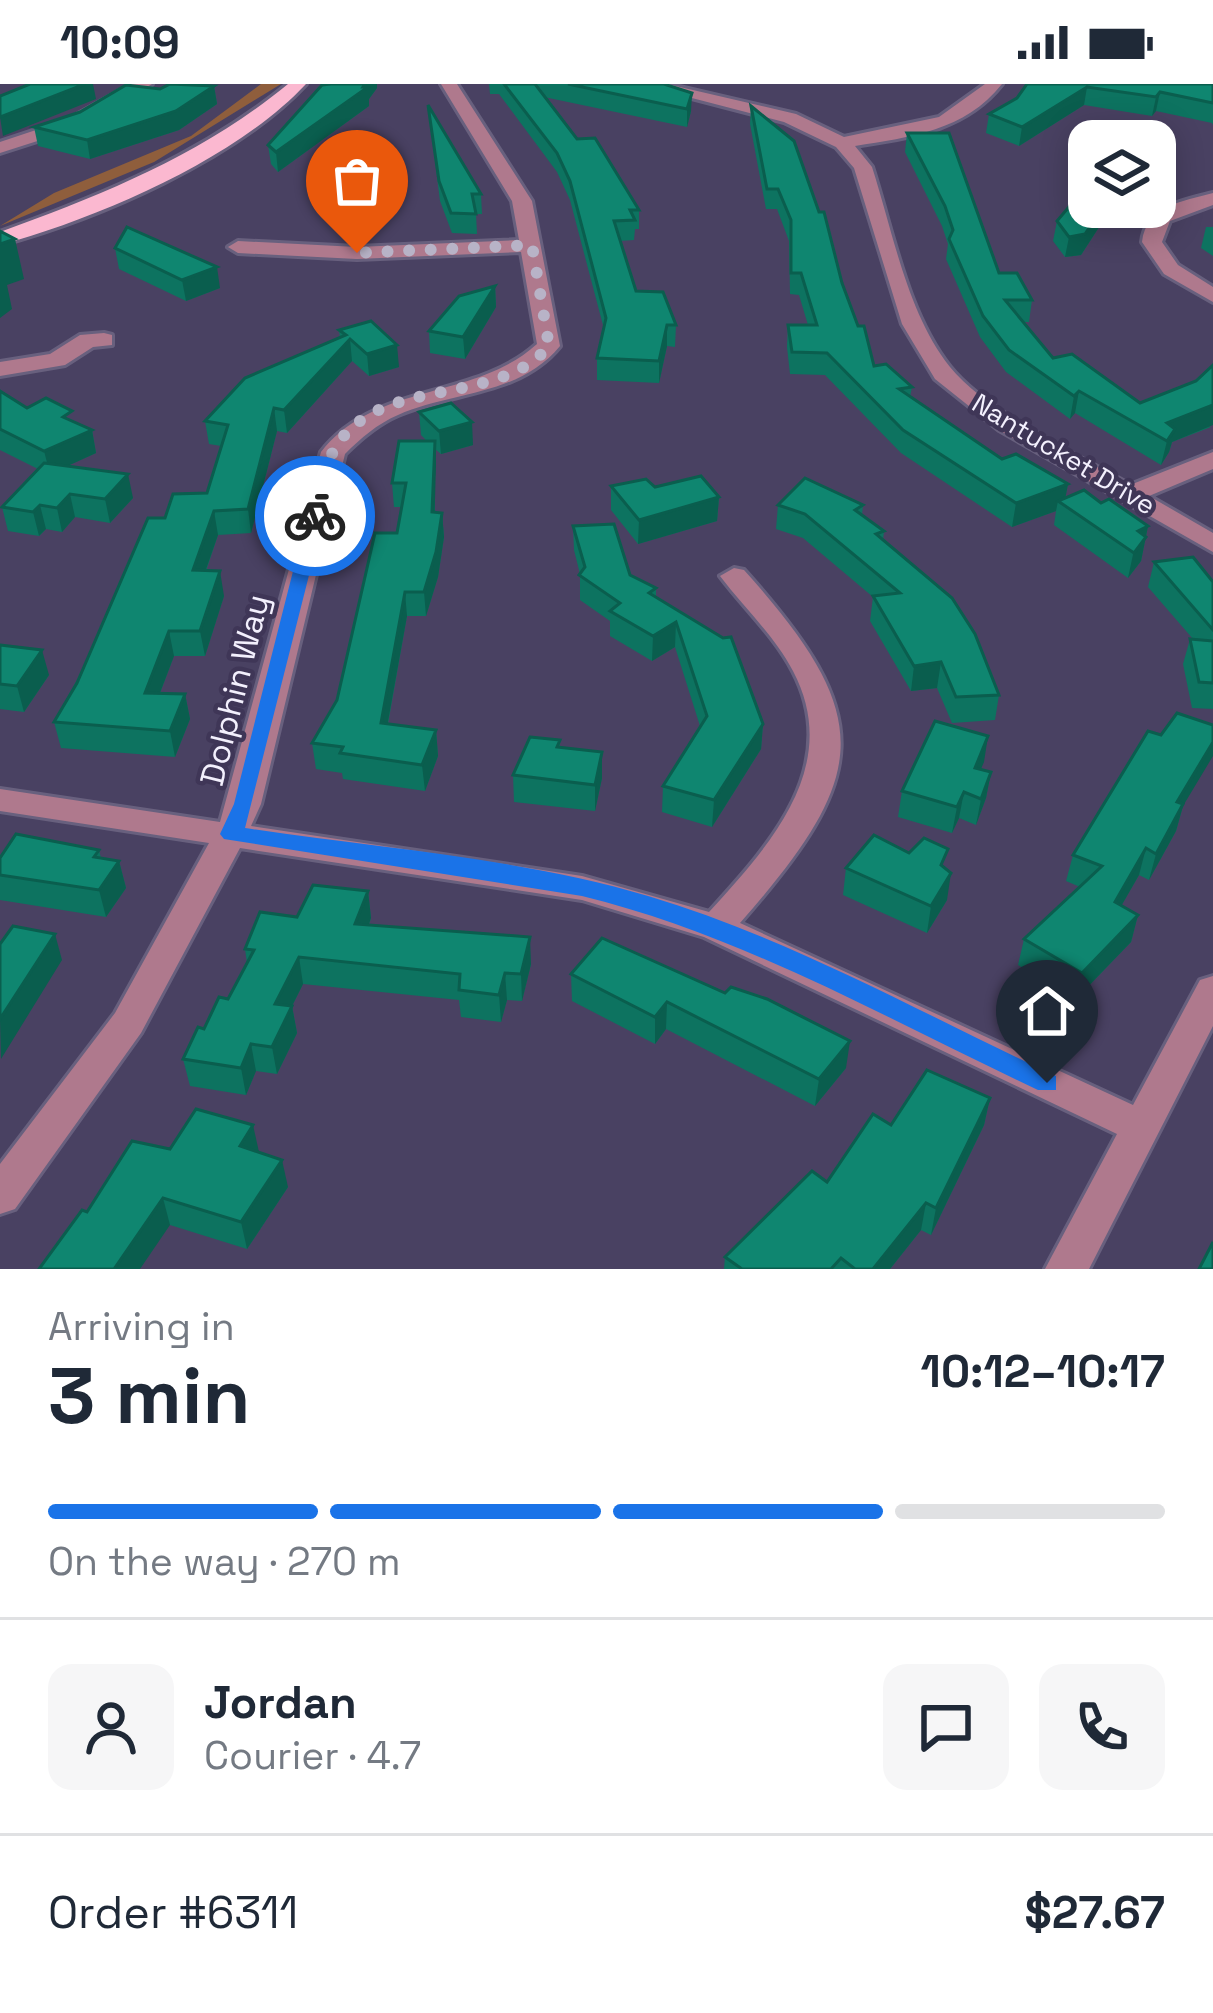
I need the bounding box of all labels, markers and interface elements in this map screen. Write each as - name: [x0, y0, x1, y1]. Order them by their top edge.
- text: 10:09: [60, 14, 180, 71]
- map controls: [1068, 120, 1176, 228]
- button: layers: [1068, 120, 1176, 228]
- pin: [306, 130, 408, 253]
- icon: bag: [324, 148, 390, 214]
- street label: Nantucket Drive: [966, 385, 1162, 523]
- courier: [255, 456, 375, 576]
- icon: bike: [282, 483, 348, 549]
- street label: Dolphin Way: [191, 590, 279, 790]
- pin: [996, 960, 1098, 1083]
- icon: home: [1014, 978, 1080, 1044]
- text: Arriving in: [48, 1302, 235, 1351]
- text: 10:12–10:17: [921, 1343, 1165, 1400]
- text: 3 min: [48, 1346, 251, 1446]
- text: On the way · 270 m: [48, 1537, 401, 1586]
- button: person: [48, 1664, 174, 1790]
- button: chat: [883, 1664, 1009, 1790]
- button: phone: [1039, 1664, 1165, 1790]
- text: Jordan: [204, 1674, 357, 1731]
- text: Courier · 4.7: [204, 1731, 421, 1780]
- text: Order #6311: [48, 1884, 298, 1941]
- text: $27.67: [1025, 1884, 1165, 1941]

